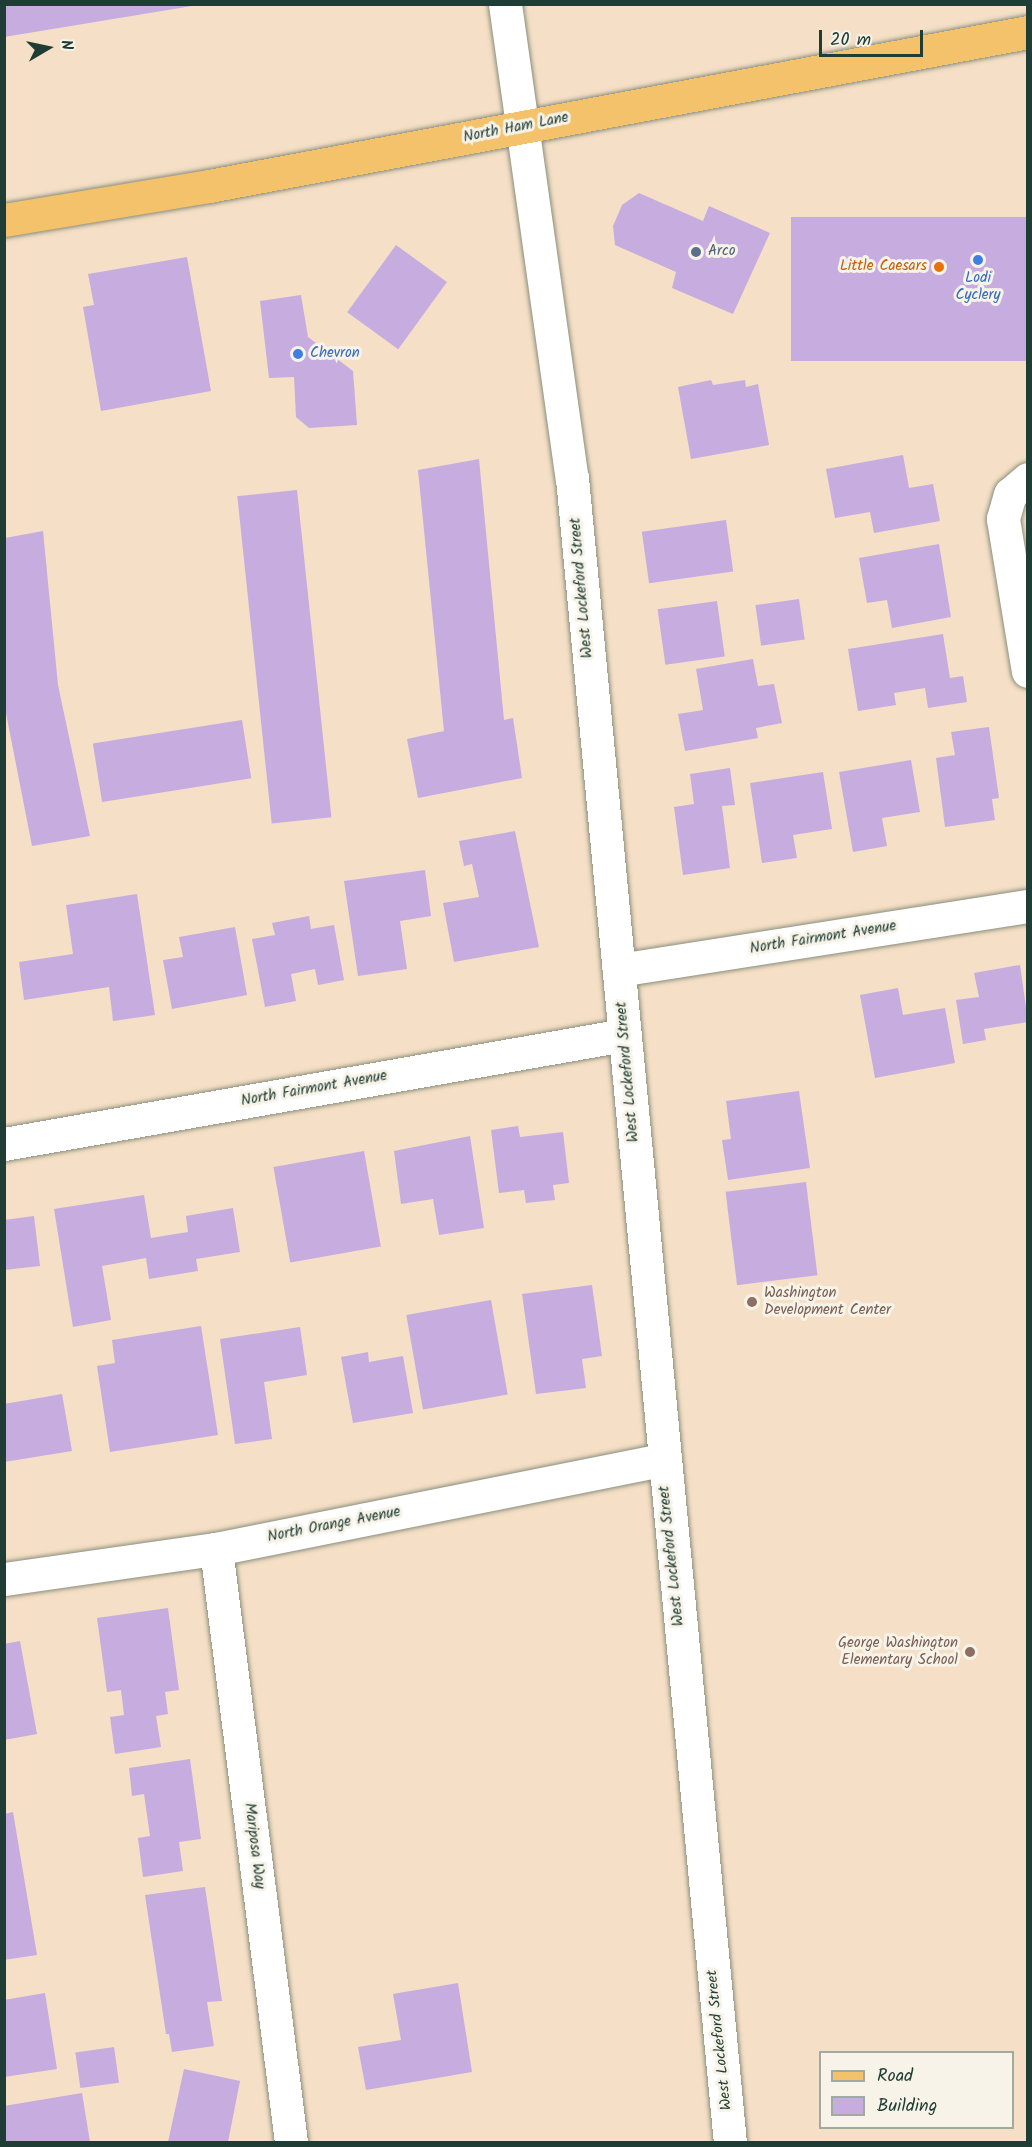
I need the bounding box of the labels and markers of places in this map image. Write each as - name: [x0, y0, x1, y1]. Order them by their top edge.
- place label: Arco: [708, 243, 736, 261]
- marker: Arco: [689, 245, 703, 259]
- marker: Lodi Cyclery: [971, 253, 985, 267]
- place label: Little Caesars: [840, 258, 927, 276]
- marker: Little Caesars: [932, 260, 946, 274]
- place label: Lodi Cyclery: [955, 269, 1001, 304]
- place label: Chevron: [310, 345, 360, 363]
- marker: Chevron: [291, 347, 305, 361]
- place label: Washington Development Center: [764, 1284, 891, 1319]
- marker: Washington Development Center: [745, 1295, 759, 1309]
- place label: George Washington Elementary School: [838, 1634, 958, 1669]
- marker: George Washington Elementary School: [963, 1645, 977, 1659]

